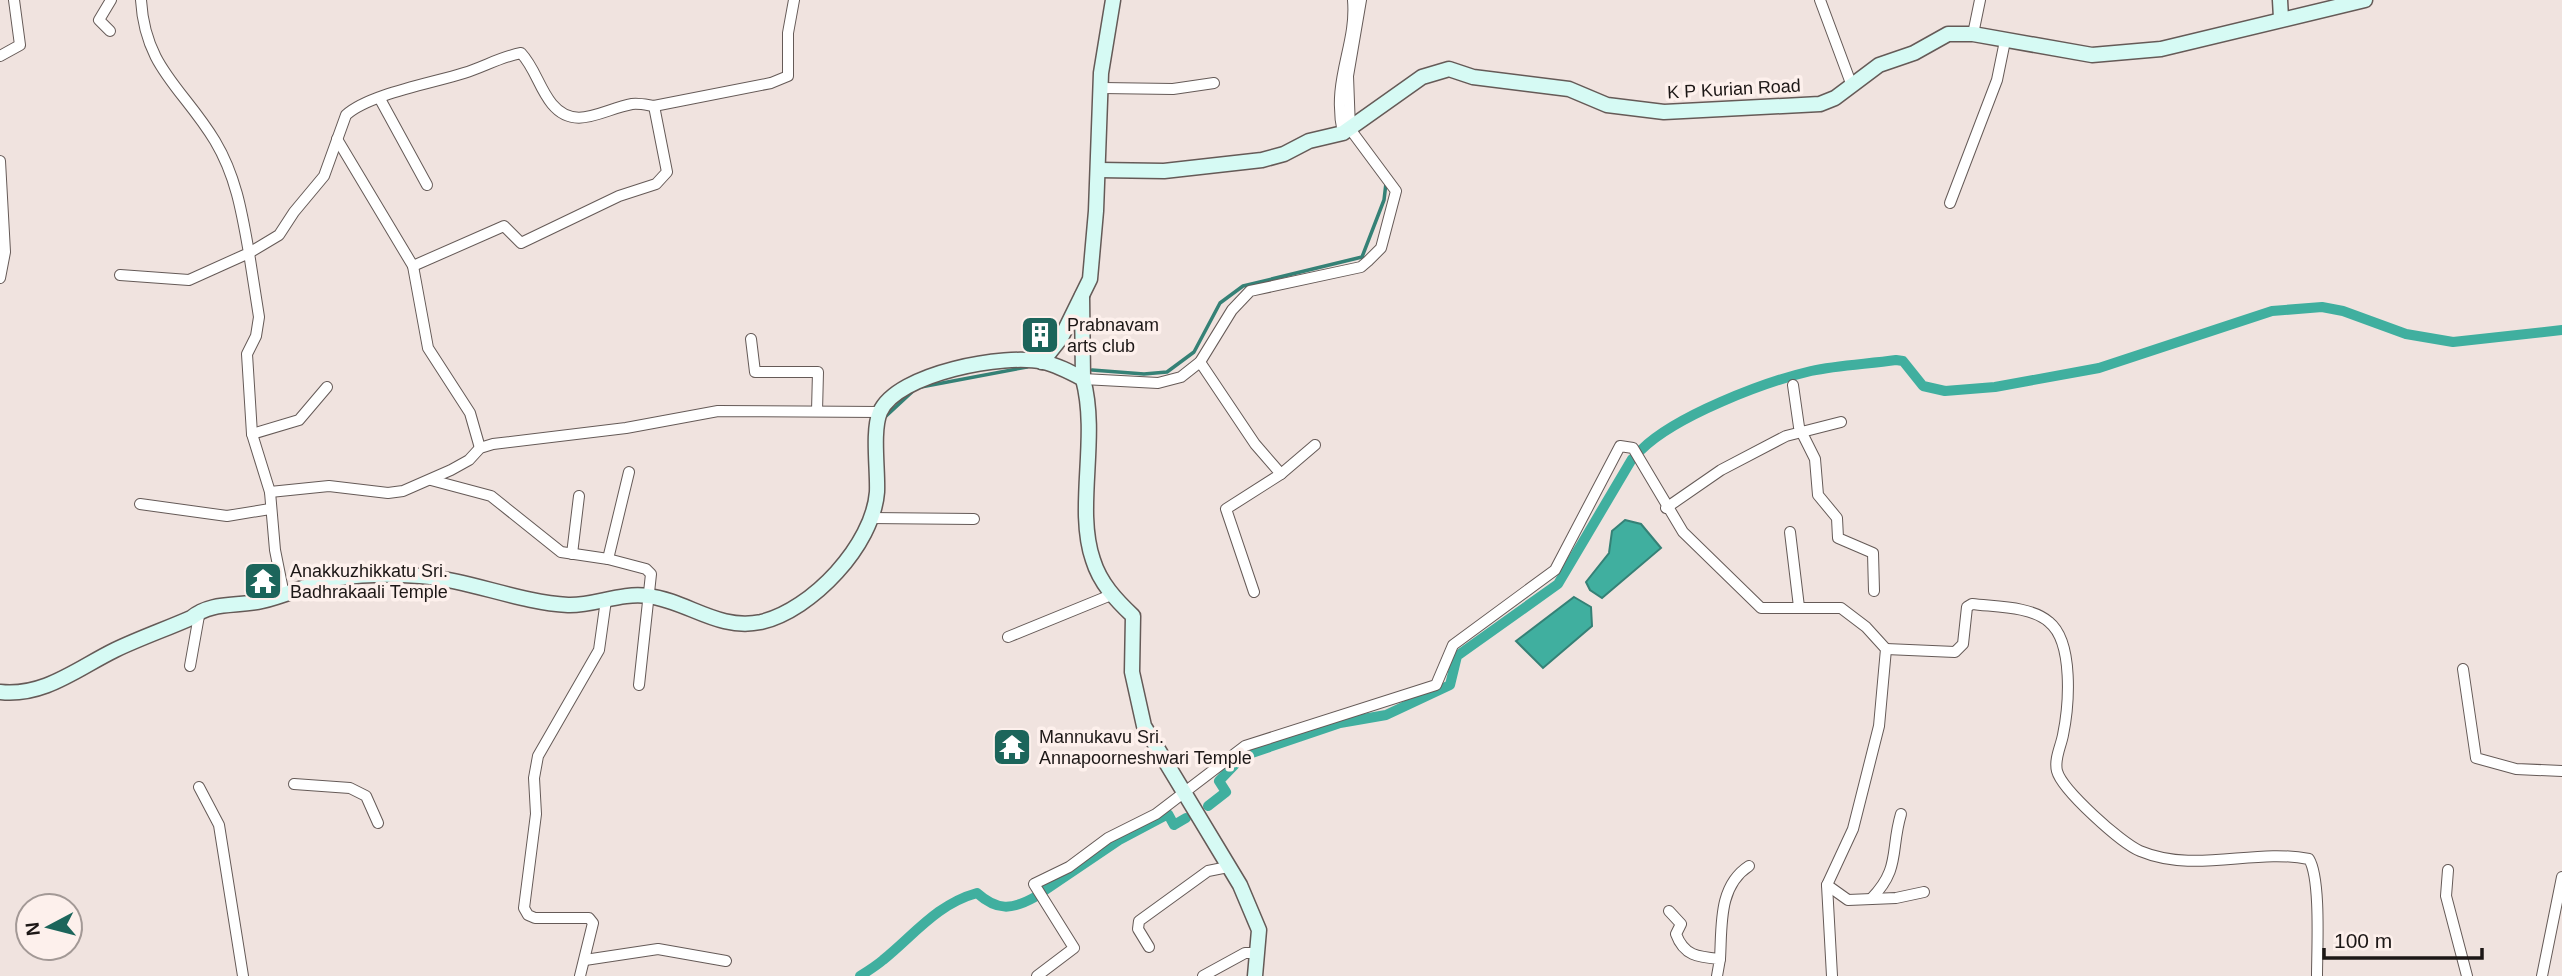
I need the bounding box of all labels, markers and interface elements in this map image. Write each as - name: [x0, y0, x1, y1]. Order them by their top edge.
- street label: K P Kurian Road: [1667, 76, 1801, 102]
- building icon: Prabnavam arts club: [1019, 314, 1061, 356]
- place label: Prabnavam arts club: [1067, 315, 1159, 356]
- temple icon: Anakkuzhikkatu Sri. Badhrakaali Temple: [242, 560, 284, 602]
- place label: Anakkuzhikkatu Sri. Badhrakaali Temple: [290, 561, 448, 602]
- temple icon: Mannukavu Sri. Annapoorneshwari Temple: [991, 726, 1033, 768]
- place label: Mannukavu Sri. Annapoorneshwari Temple: [1039, 727, 1252, 768]
- north arrow: [14, 892, 84, 962]
- scale bar: [2324, 916, 2482, 960]
- text: N: [21, 921, 44, 937]
- text: 100 m: [2334, 929, 2392, 952]

